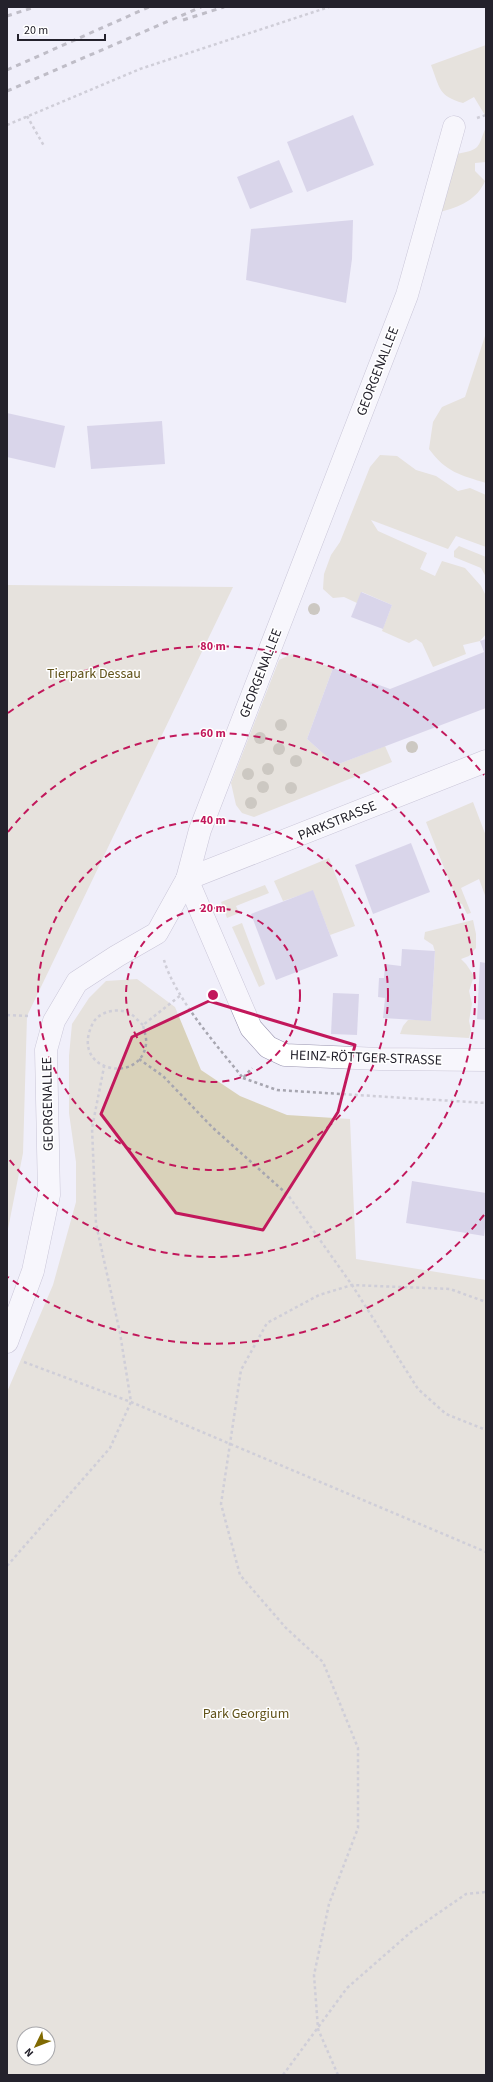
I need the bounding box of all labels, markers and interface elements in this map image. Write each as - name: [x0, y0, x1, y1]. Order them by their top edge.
- scale bar: [18, 16, 105, 42]
- text: 20 m: [24, 22, 48, 39]
- street label: GEORGENALLEE: [352, 324, 404, 419]
- street label: GEORGENALLEE: [235, 626, 287, 721]
- text: 80 m: [200, 638, 226, 655]
- park label: Tierpark Dessau: [47, 664, 141, 684]
- text: 60 m: [200, 725, 226, 742]
- street label: PARKSTRASSE: [295, 796, 380, 846]
- text: 40 m: [200, 812, 226, 829]
- text: 20 m: [200, 900, 226, 917]
- centre of rings: [206, 988, 220, 1002]
- street label: HEINZ-RÖTTGER-STRASSE: [290, 1045, 442, 1071]
- street label: GEORGENALLEE: [37, 1057, 59, 1151]
- park label: Park Georgium: [203, 1704, 289, 1724]
- north arrow: [16, 2026, 56, 2066]
- text: N: [21, 2045, 37, 2060]

